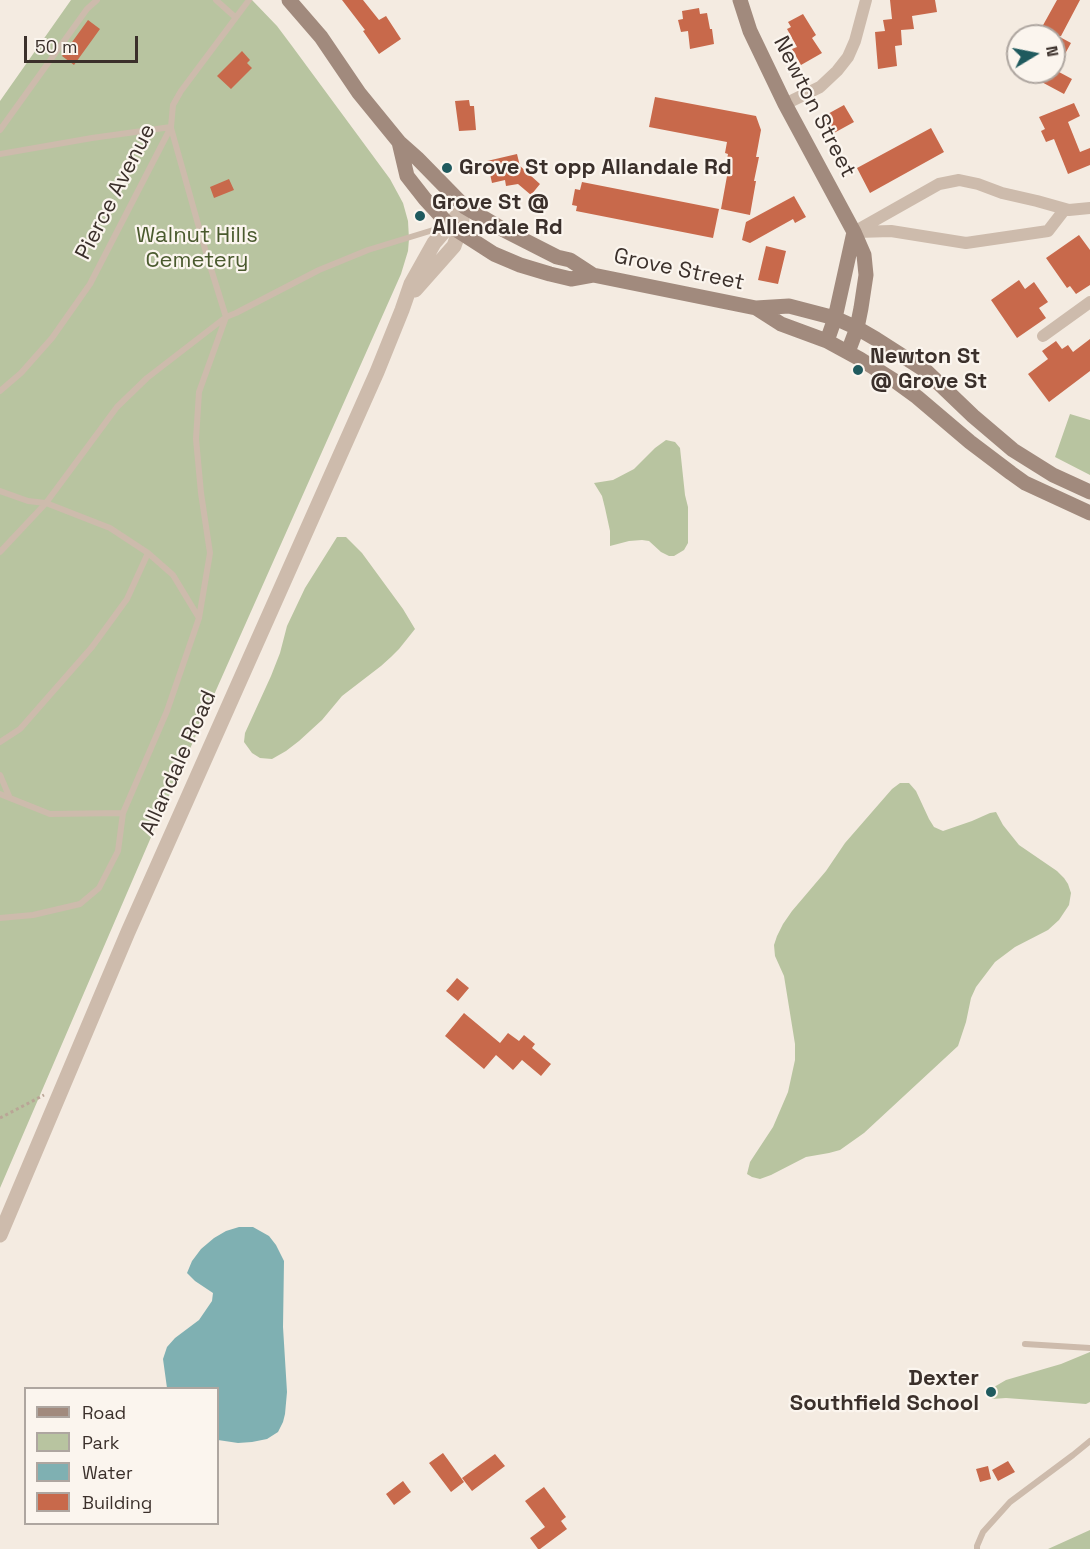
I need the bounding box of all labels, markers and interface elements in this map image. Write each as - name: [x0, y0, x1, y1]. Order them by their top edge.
- scale bar: [27, 24, 141, 62]
- north arrow: [1006, 24, 1066, 84]
- street label: Newton Street: [767, 32, 861, 182]
- text: 50 m: [35, 35, 77, 58]
- text: N: [1041, 44, 1064, 58]
- street label: Pierce Avenue: [70, 120, 162, 264]
- place label: Grove St opp Allandale Rd: [459, 155, 732, 181]
- marker: Grove St opp Allandale Rd: [440, 161, 454, 175]
- place label: Grove St @ Allendale Rd: [432, 190, 563, 242]
- marker: Grove St @ Allendale Rd: [413, 209, 427, 223]
- park label: Walnut Hills Cemetery: [136, 223, 258, 274]
- street label: Grove Street: [611, 243, 747, 297]
- place label: Newton St @ Grove St: [870, 344, 987, 396]
- marker: Newton St @ Grove St: [851, 363, 865, 377]
- street label: Allandale Road: [135, 687, 223, 839]
- place label: Dexter Southfield School: [790, 1366, 979, 1418]
- marker: Dexter Southfield School: [984, 1385, 998, 1399]
- legend: [24, 1387, 219, 1525]
- text: Road: [82, 1401, 126, 1424]
- text: Park: [82, 1431, 119, 1454]
- text: Water: [82, 1461, 133, 1484]
- text: Building: [82, 1491, 152, 1514]

